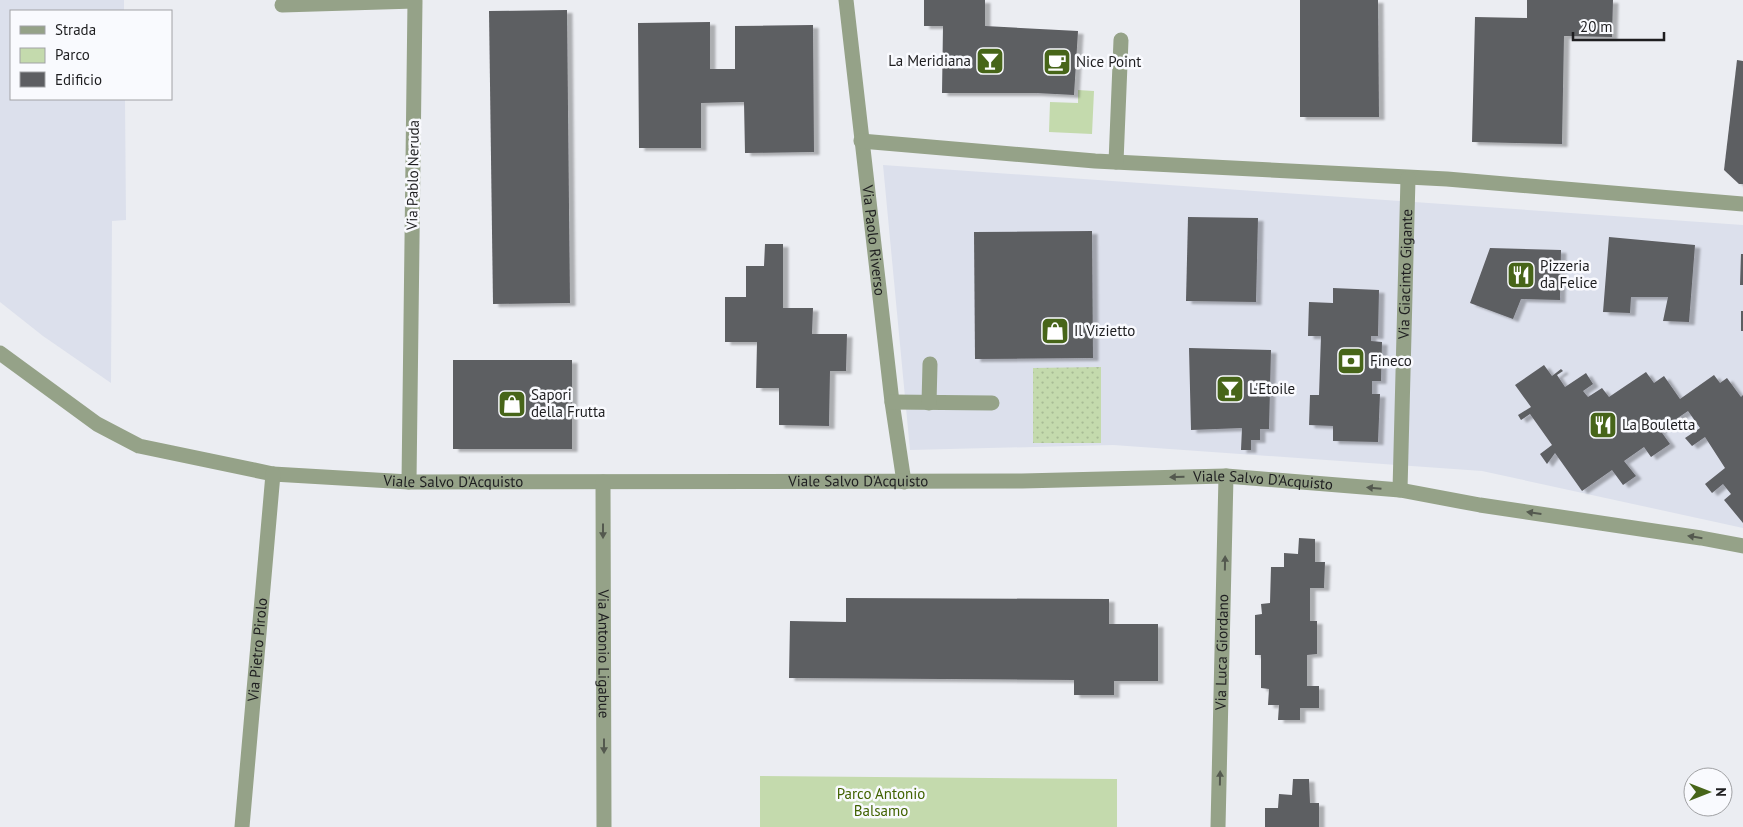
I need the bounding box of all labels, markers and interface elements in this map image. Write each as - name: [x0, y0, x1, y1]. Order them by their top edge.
- legend: [10, 10, 172, 100]
- scale bar: [1573, 10, 1664, 42]
- text: 20 m: [1580, 17, 1613, 36]
- text: Strada: [55, 20, 96, 39]
- text: Parco: [55, 45, 90, 64]
- bar icon: La Meridiana: [975, 46, 1005, 76]
- cafe icon: Nice Point: [1042, 47, 1072, 77]
- place label: La Meridiana: [888, 51, 971, 70]
- place label: Nice Point: [1076, 52, 1141, 71]
- text: Edificio: [55, 70, 102, 89]
- street label: Via Pablo Neruda: [402, 120, 423, 231]
- street label: Via Paolo Riverso: [858, 183, 890, 297]
- street label: Via Giacinto Gigante: [1394, 209, 1416, 340]
- place label: Pizzeria da Felice: [1540, 256, 1597, 292]
- restaurant icon: Pizzeria da Felice: [1506, 260, 1536, 290]
- shop icon: Il Vizietto: [1040, 316, 1070, 346]
- place label: Il Vizietto: [1074, 321, 1135, 340]
- bank icon: Fineco: [1336, 346, 1366, 376]
- place label: Fineco: [1370, 351, 1412, 370]
- bar icon: L'Etoile: [1215, 374, 1245, 404]
- place label: L'Etoile: [1249, 379, 1295, 398]
- place label: Sapori della Frutta: [531, 385, 605, 421]
- shop icon: Sapori della Frutta: [497, 389, 527, 419]
- restaurant icon: La Bouletta: [1588, 410, 1618, 440]
- place label: La Bouletta: [1622, 415, 1695, 434]
- street label: Viale Salvo D'Acquisto: [1192, 466, 1334, 494]
- street label: Viale Salvo D'Acquisto: [382, 470, 523, 491]
- street label: Viale Salvo D'Acquisto: [787, 471, 928, 490]
- one-way arrow: [1169, 474, 1185, 482]
- one-way arrow: [1366, 484, 1382, 492]
- one-way arrow: [1526, 509, 1542, 517]
- one-way arrow: [599, 523, 607, 539]
- one-way arrow: [1687, 533, 1703, 541]
- one-way arrow: [1221, 555, 1229, 571]
- street label: Via Antonio Ligabue: [594, 588, 614, 719]
- street label: Via Luca Giordano: [1211, 594, 1232, 711]
- street label: Via Pietro Pirolo: [243, 597, 271, 703]
- one-way arrow: [600, 738, 608, 754]
- north arrow: [1683, 767, 1733, 817]
- one-way arrow: [1216, 770, 1224, 786]
- park label: Parco Antonio Balsamo: [837, 784, 925, 820]
- text: N: [1712, 787, 1730, 797]

